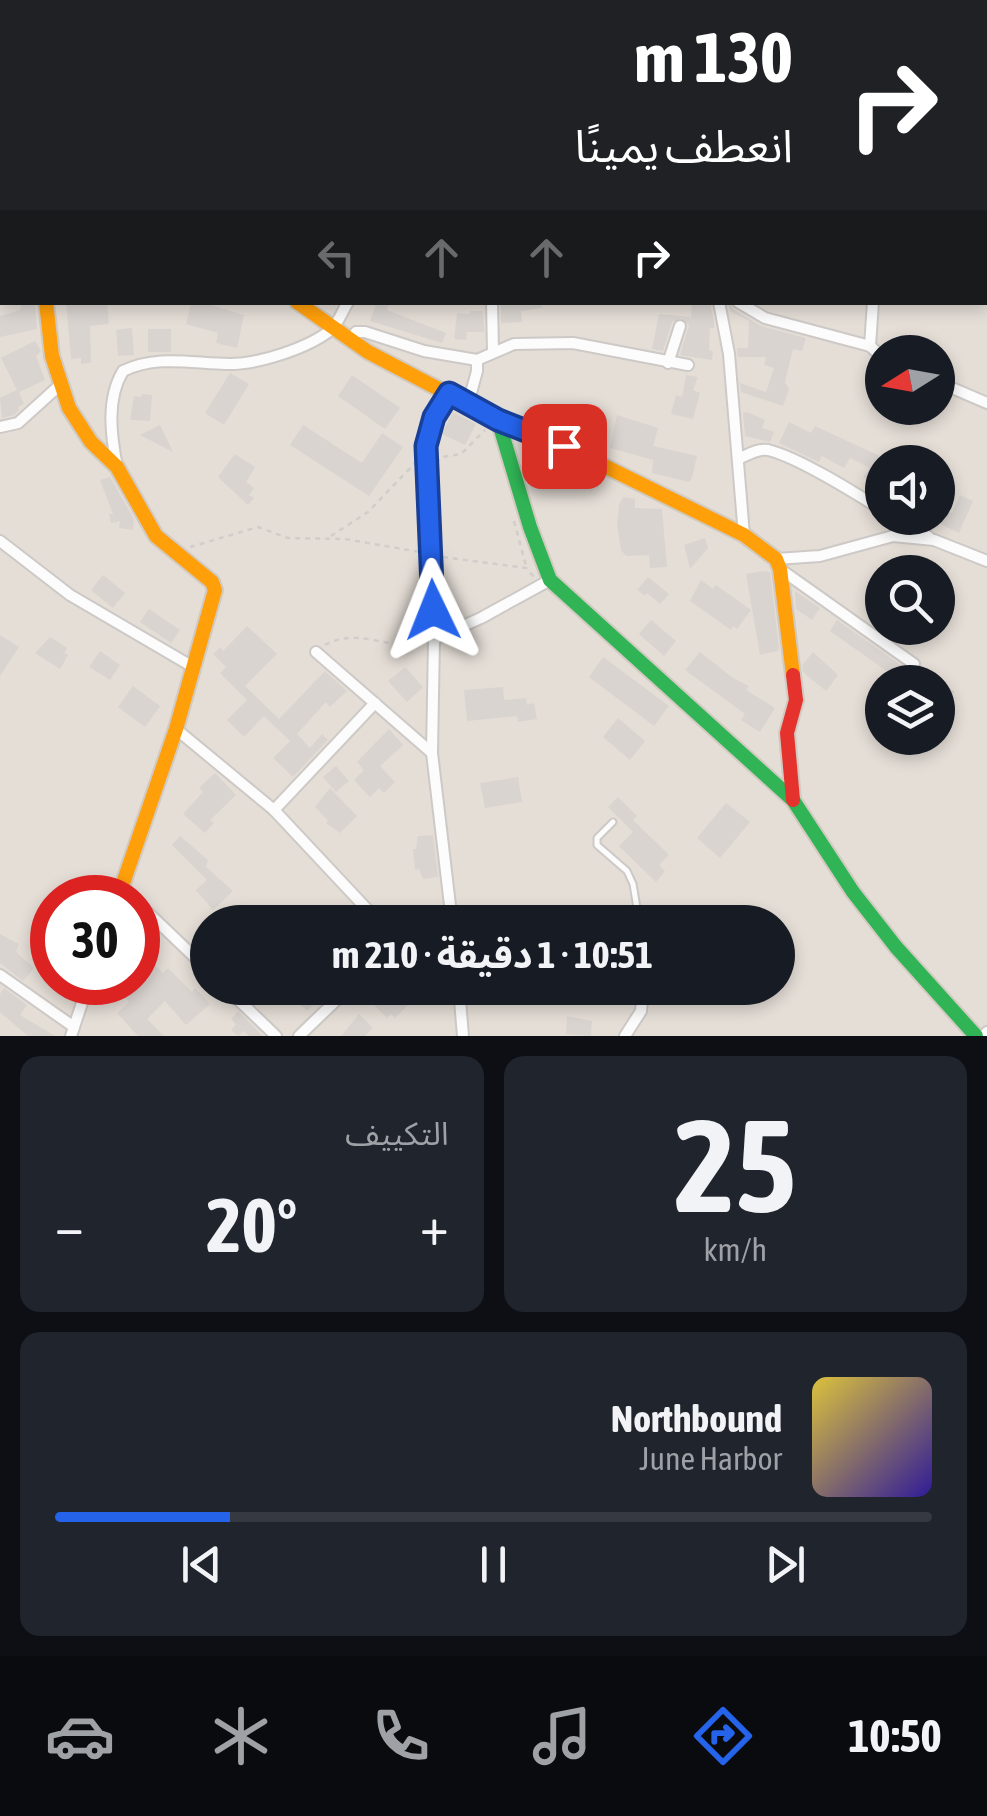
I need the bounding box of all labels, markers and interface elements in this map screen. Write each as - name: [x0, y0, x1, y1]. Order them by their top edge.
- text: 130 m: [634, 17, 793, 97]
- icon: right: [828, 40, 958, 170]
- text: انعطف يمينًا: [574, 120, 793, 172]
- icon: left: [309, 230, 364, 285]
- icon: ahead: [414, 230, 469, 285]
- icon: ahead: [519, 230, 574, 285]
- icon: right: [624, 230, 679, 285]
- north arrow: [865, 335, 955, 425]
- map controls: [865, 335, 955, 755]
- pin: [522, 404, 607, 489]
- icon: arrive: [537, 419, 592, 474]
- button: sound: [865, 445, 955, 535]
- button: search: [865, 555, 955, 645]
- position arrow: [381, 558, 485, 662]
- button: layers: [865, 665, 955, 755]
- speed limit sign: 30: [30, 875, 160, 1005]
- text: 10:51 · 1 دقيقة · 210 m: [332, 933, 653, 976]
- text: 25: [674, 1091, 796, 1240]
- text: التكييف: [345, 1115, 449, 1152]
- text: 20°: [206, 1182, 297, 1268]
- text: −: [55, 1194, 84, 1257]
- text: +: [420, 1194, 448, 1257]
- text: km/h: [704, 1231, 767, 1268]
- text: Northbound: [611, 1397, 782, 1440]
- text: June Harbor: [639, 1440, 782, 1477]
- icon: previous: [174, 1537, 229, 1592]
- icon: pause: [466, 1537, 521, 1592]
- icon: next: [758, 1537, 813, 1592]
- icon: car: [45, 1701, 115, 1771]
- icon: climate: [206, 1701, 276, 1771]
- icon: phone: [366, 1701, 436, 1771]
- icon: music: [527, 1701, 597, 1771]
- icon: directions: [688, 1701, 758, 1771]
- text: 10:50: [848, 1710, 942, 1762]

